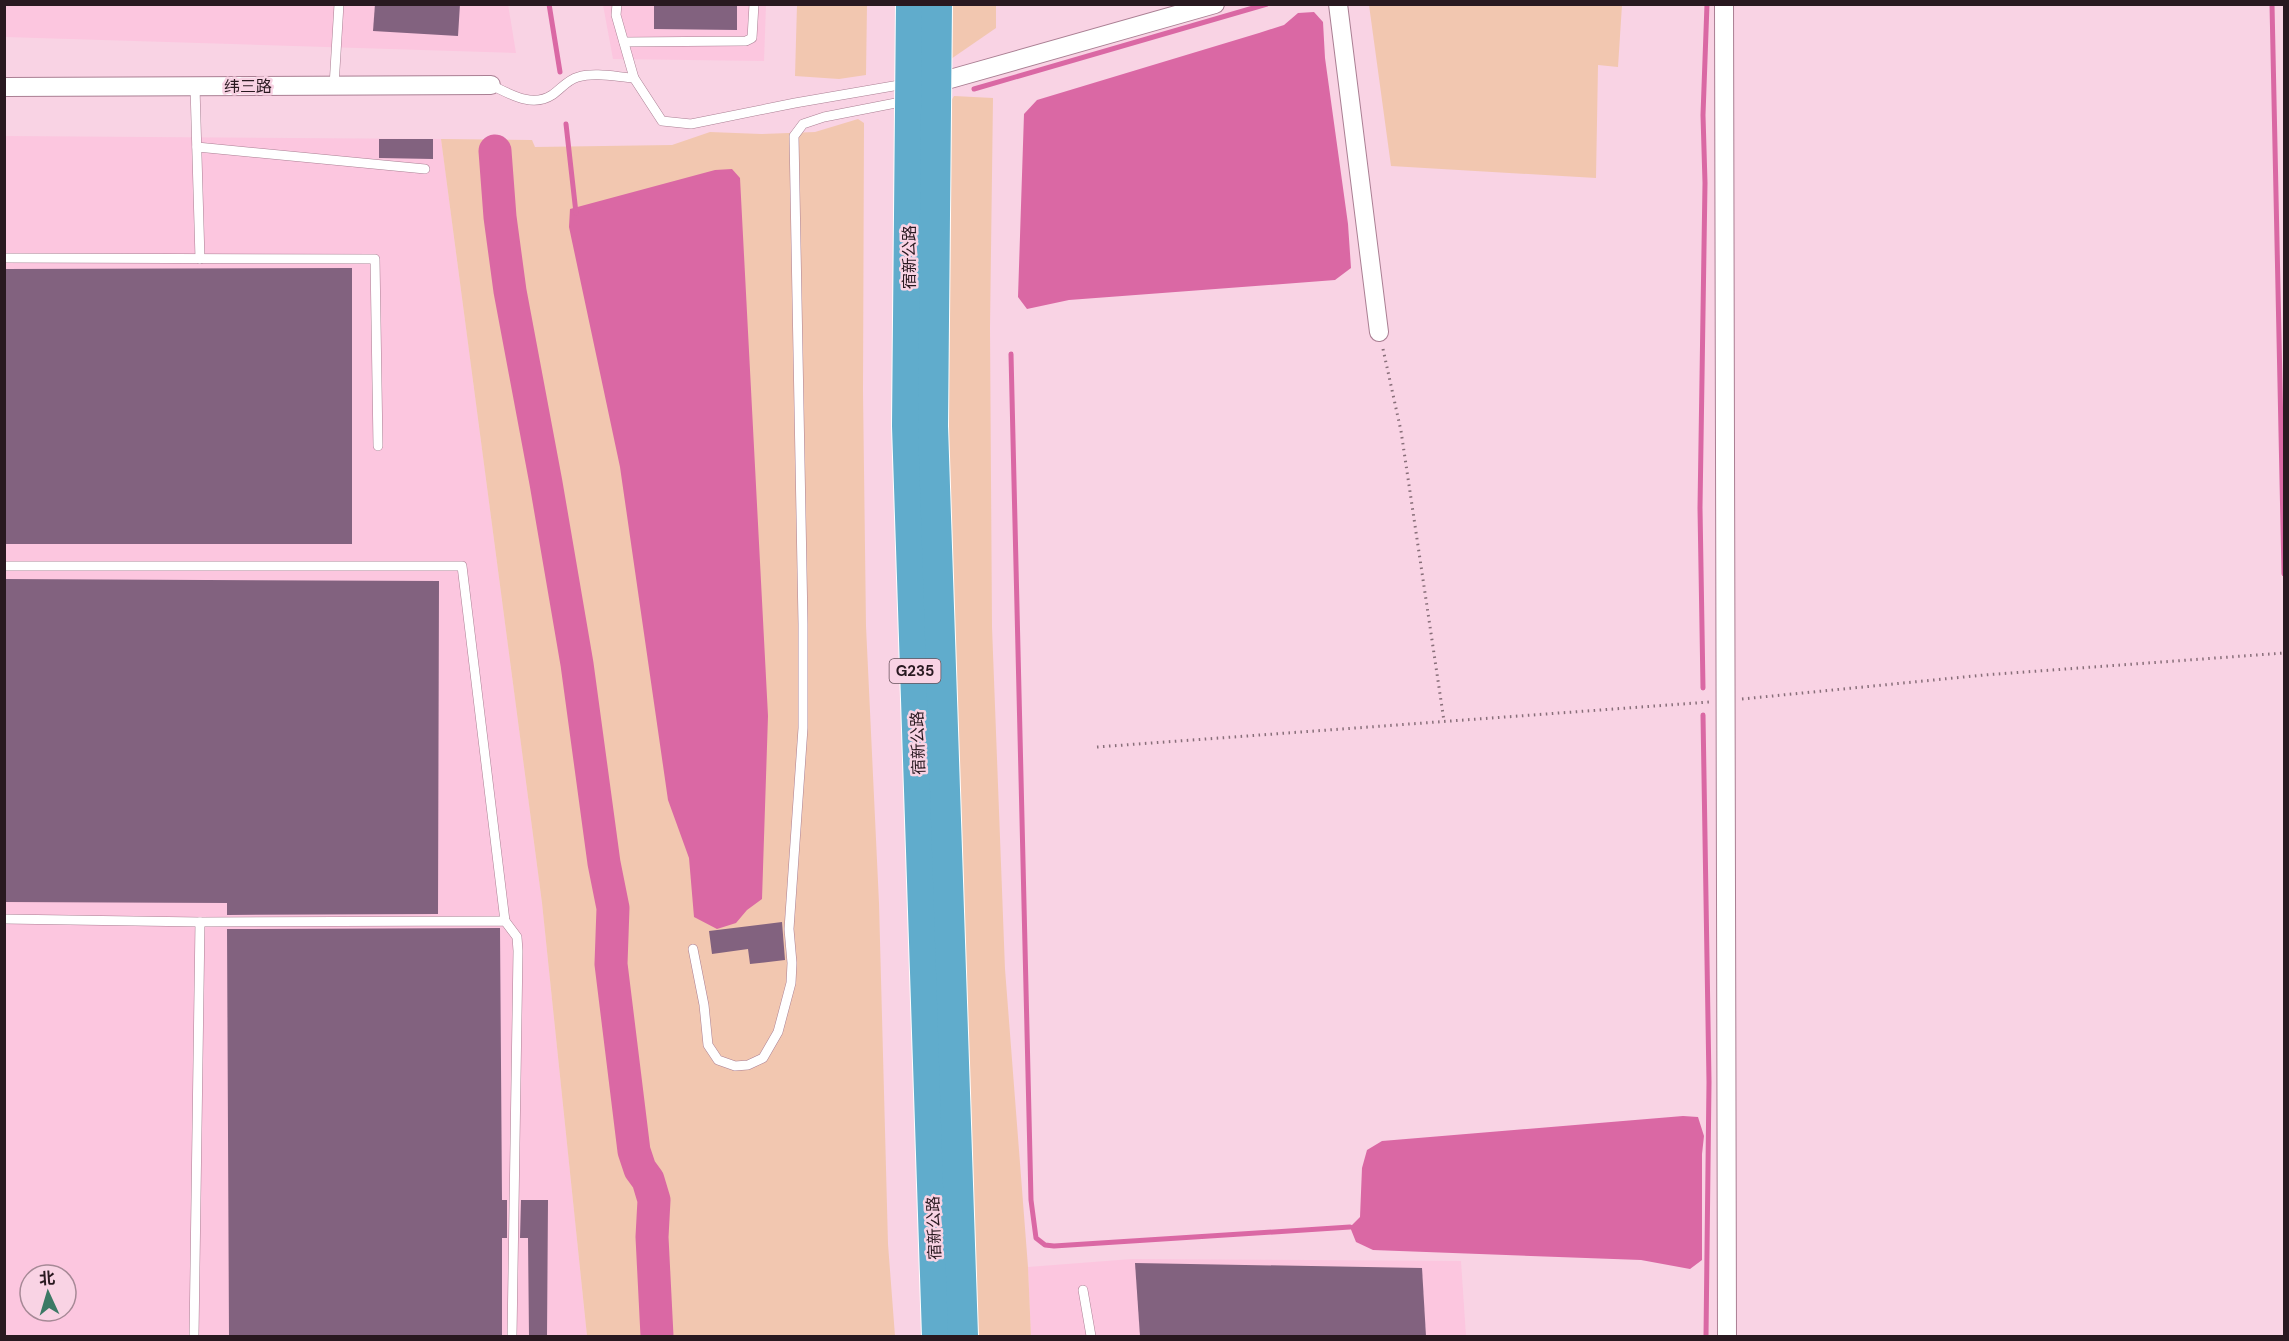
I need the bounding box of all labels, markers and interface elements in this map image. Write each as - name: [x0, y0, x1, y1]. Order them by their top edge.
- street label: 纬三路: [224, 76, 272, 97]
- street label: 宿新公路: [899, 225, 920, 289]
- road number: G235: [890, 659, 940, 683]
- street label: 宿新公路: [906, 711, 930, 775]
- street label: 宿新公路: [922, 1196, 946, 1260]
- north arrow: [18, 1263, 78, 1323]
- text: 北: [38, 1268, 56, 1290]

